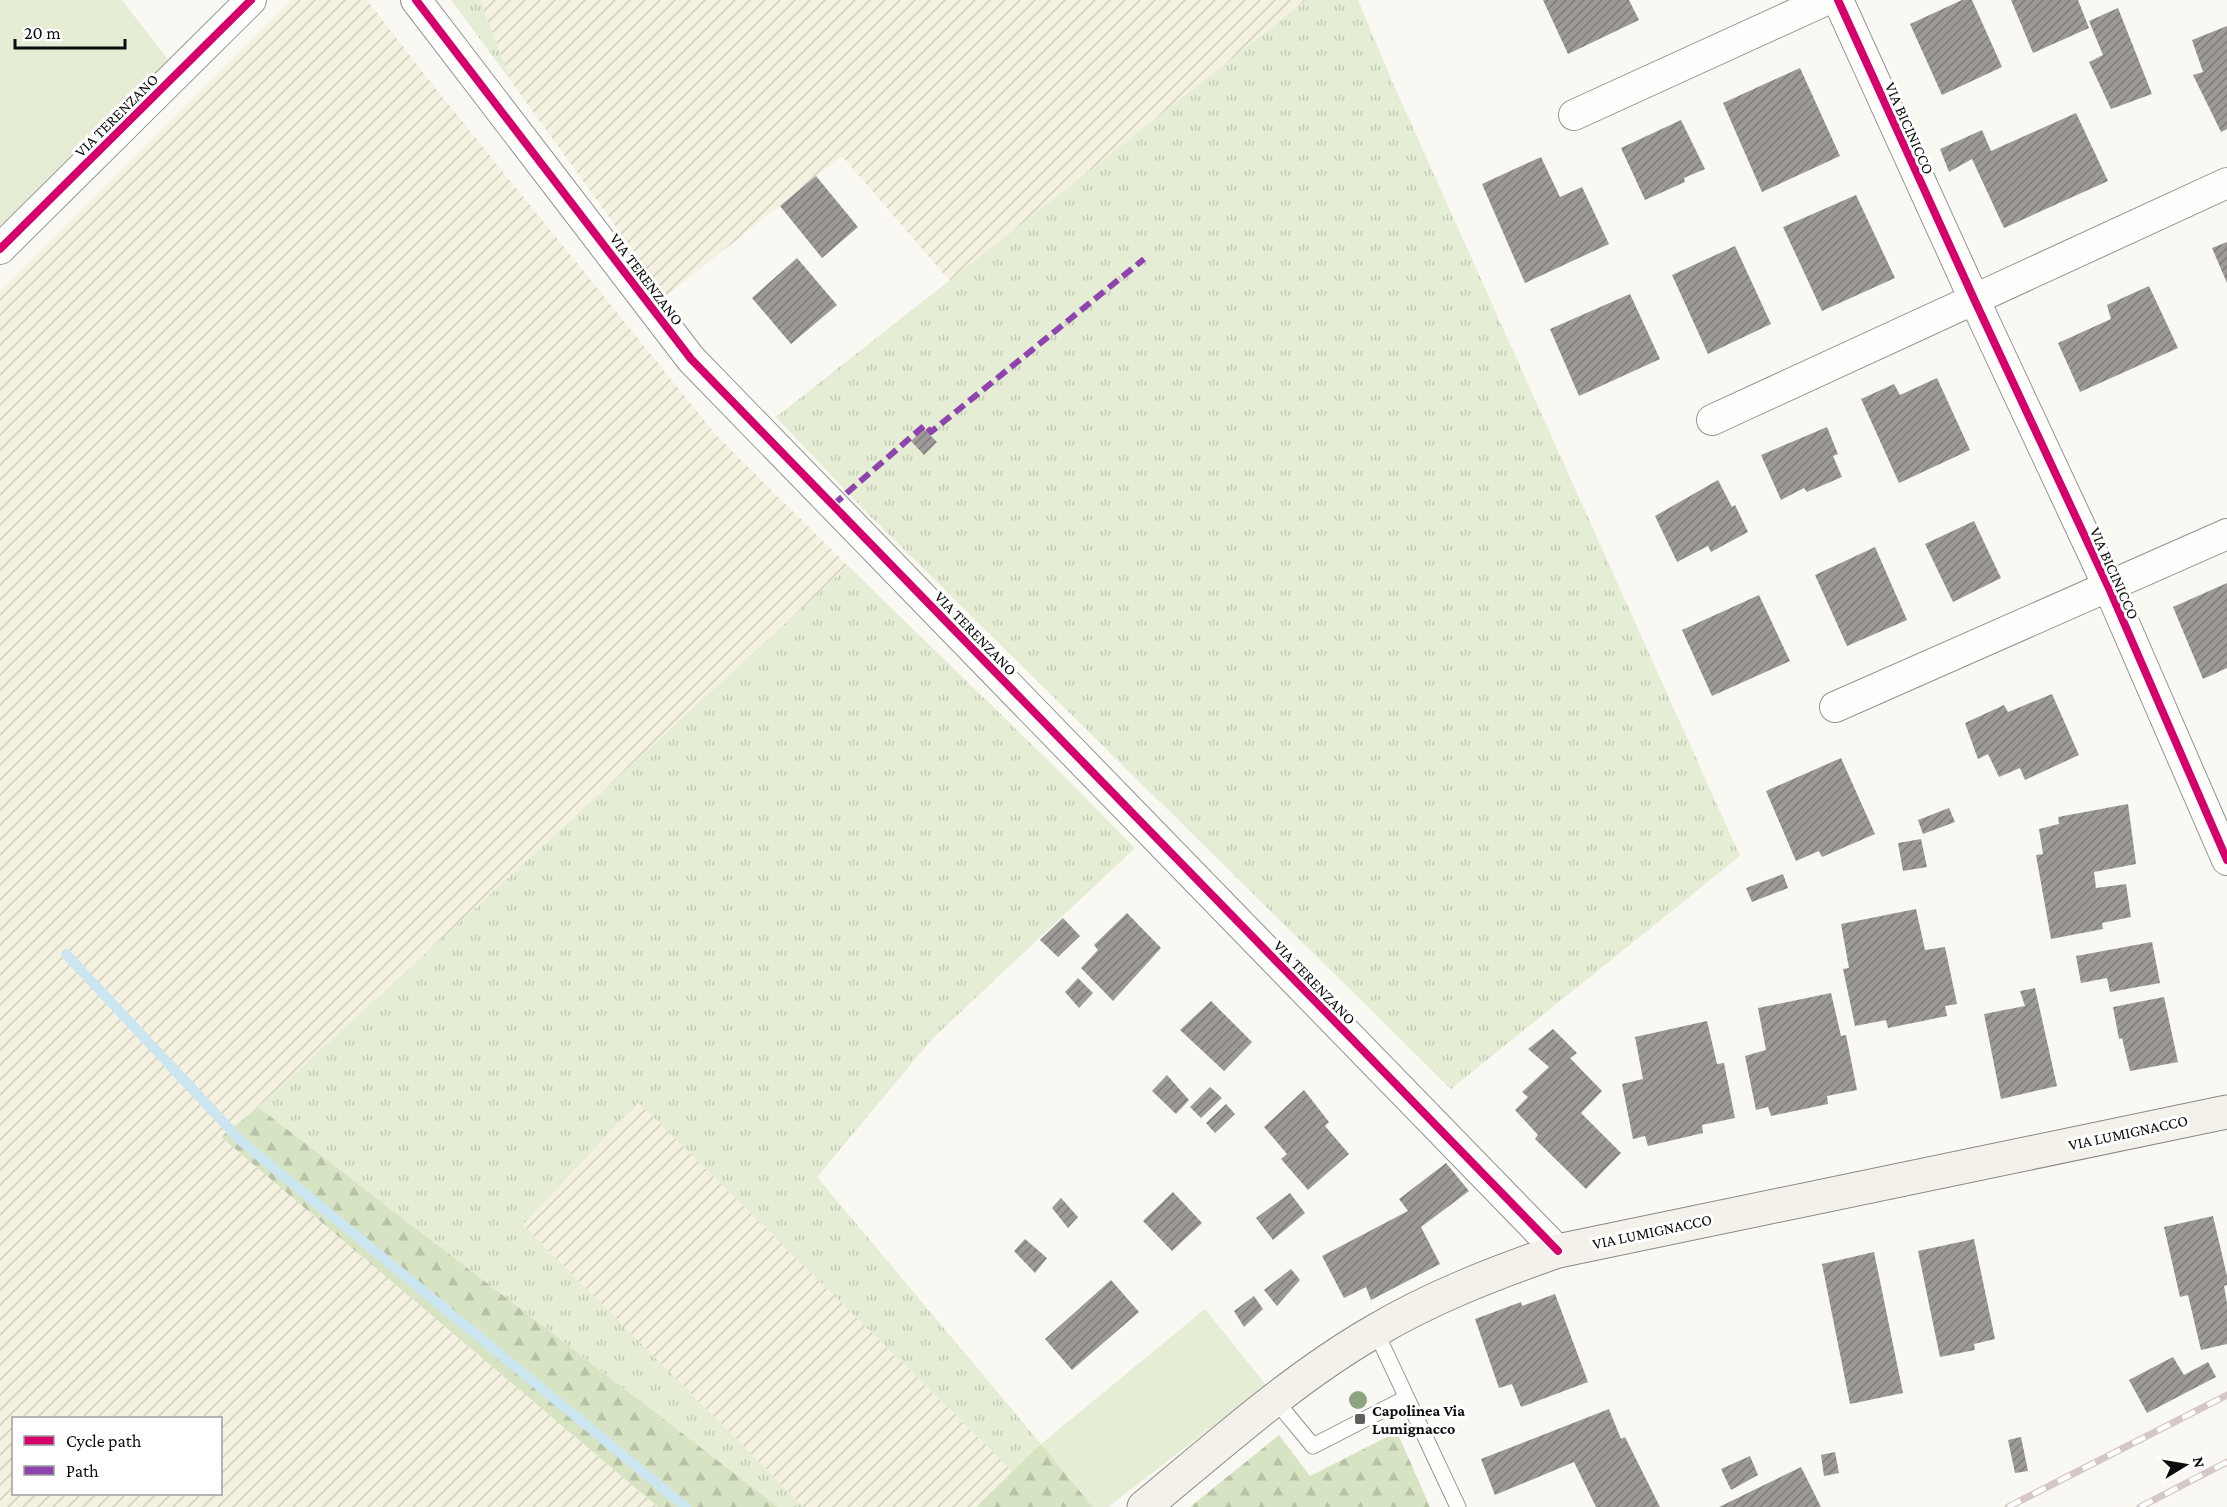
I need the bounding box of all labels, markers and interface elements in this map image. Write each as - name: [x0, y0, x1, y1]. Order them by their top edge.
- scale bar: [15, 12, 124, 50]
- text: 20 m: [24, 23, 61, 43]
- street label: VIA TERENZANO: [71, 70, 161, 160]
- street label: VIA BICINICCO: [1882, 80, 1937, 177]
- street label: VIA TERENZANO: [607, 230, 687, 328]
- street label: VIA BICINICCO: [2087, 525, 2142, 622]
- street label: VIA TERENZANO: [931, 588, 1020, 679]
- street label: VIA TERENZANO: [1270, 937, 1359, 1028]
- street label: VIA LUMIGNACCO: [2067, 1112, 2189, 1153]
- street label: VIA LUMIGNACCO: [1591, 1211, 1713, 1252]
- place label: Capolinea Via Lumignacco: [1372, 1402, 1465, 1437]
- marker: Capolinea Via Lumignacco: [1353, 1412, 1367, 1426]
- legend: [12, 1417, 222, 1495]
- text: Cycle path: [66, 1431, 142, 1451]
- north arrow: [2155, 1435, 2215, 1495]
- text: N: [2190, 1455, 2209, 1469]
- text: Path: [66, 1461, 99, 1481]

